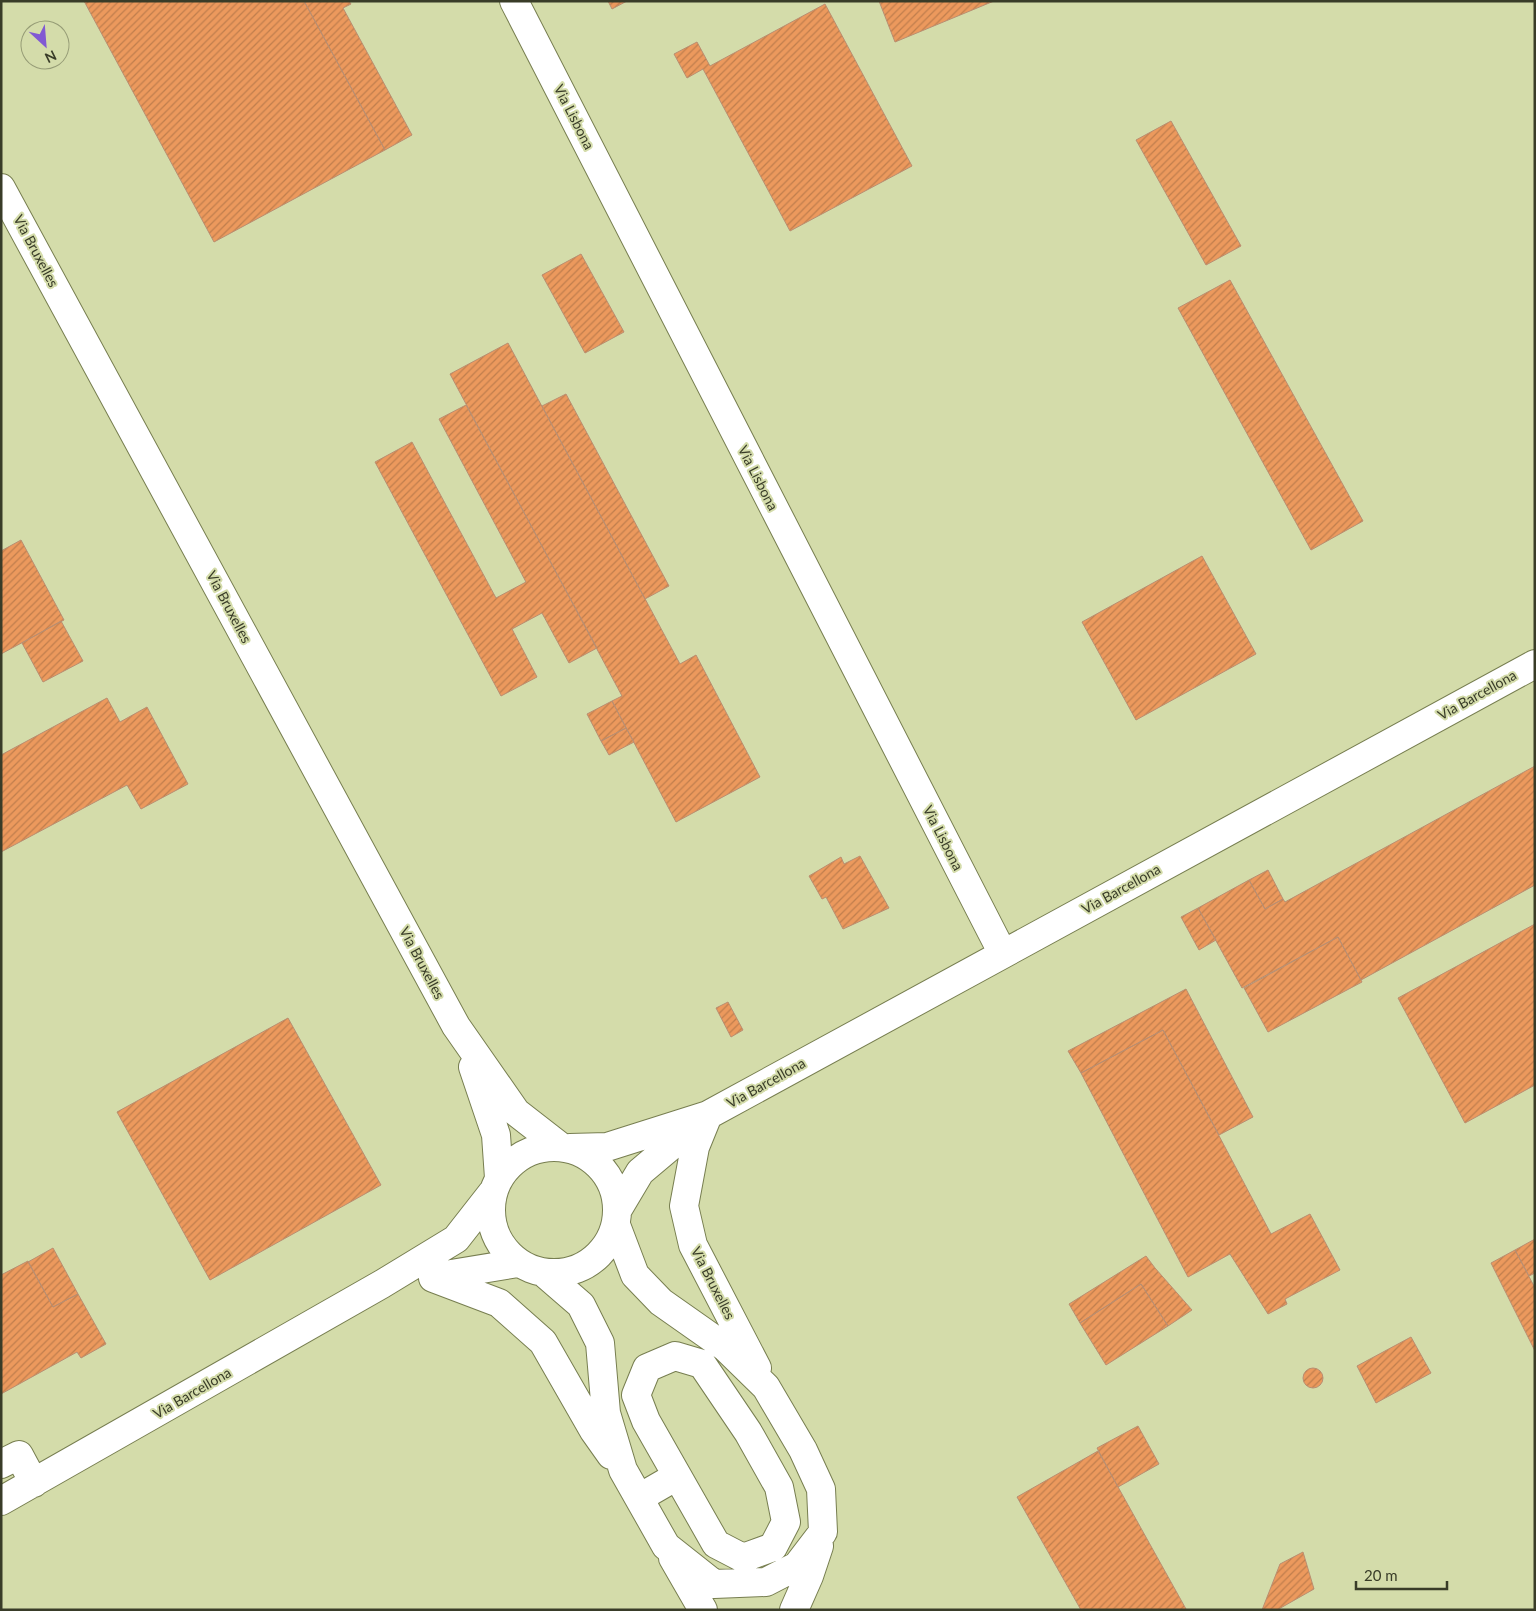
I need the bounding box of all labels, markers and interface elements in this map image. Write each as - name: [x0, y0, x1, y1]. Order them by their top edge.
- north arrow: [20, 20, 70, 70]
- text: N: [42, 47, 59, 67]
- street label: Via Lisbona: [551, 81, 598, 152]
- street label: Via Bruxelles: [10, 212, 63, 290]
- street label: Via Lisbona: [735, 442, 782, 513]
- street label: Via Bruxelles: [203, 568, 256, 646]
- street label: Via Barcellona: [1434, 666, 1519, 723]
- street label: Via Lisbona: [920, 802, 967, 873]
- street label: Via Barcellona: [1078, 860, 1163, 917]
- street label: Via Bruxelles: [396, 924, 449, 1002]
- street label: Via Barcellona: [723, 1054, 808, 1111]
- street label: Via Bruxelles: [688, 1244, 739, 1322]
- street label: Via Barcellona: [150, 1363, 234, 1422]
- scale bar: [1356, 1558, 1447, 1590]
- text: 20 m: [1364, 1566, 1398, 1584]

